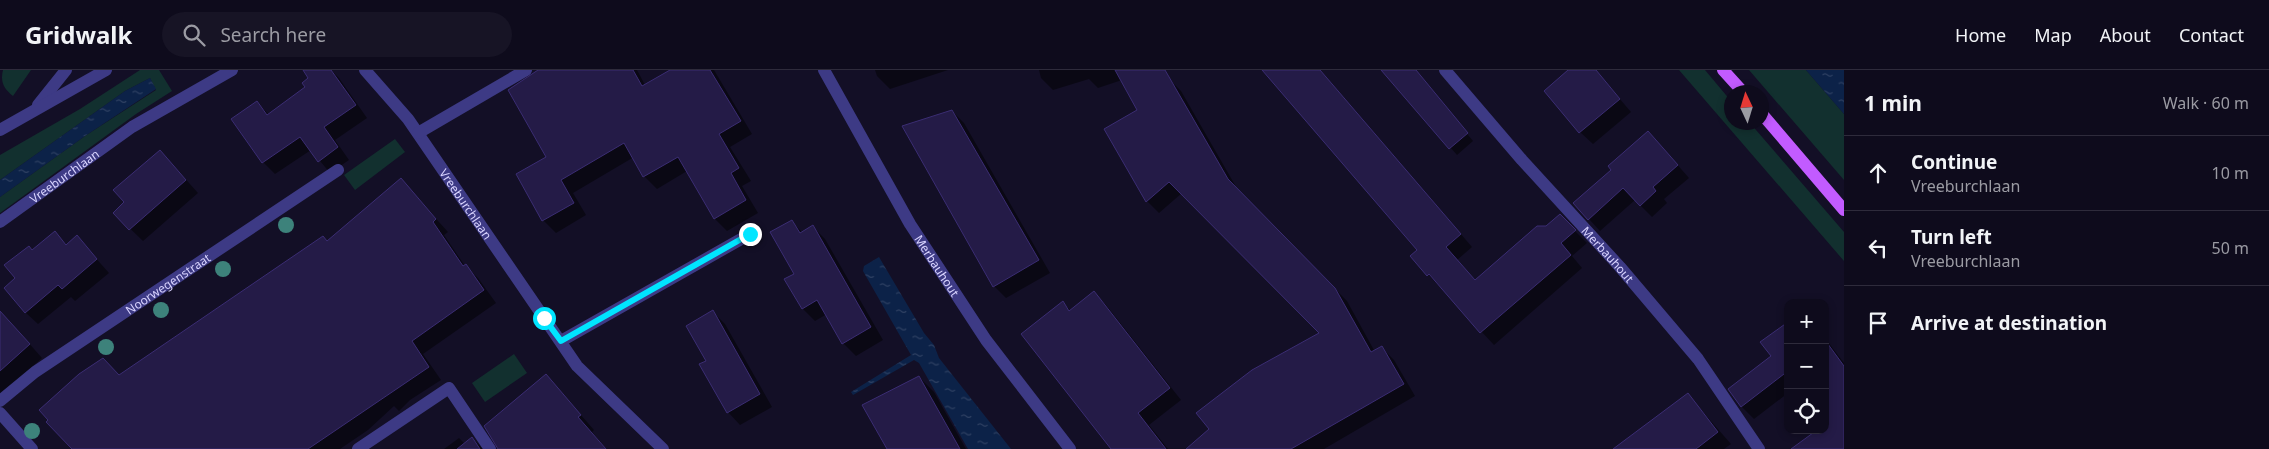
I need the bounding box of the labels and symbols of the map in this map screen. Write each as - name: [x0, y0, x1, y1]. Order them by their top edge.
- north arrow: [1724, 85, 1769, 130]
- street label: Vreeburchlaan: [26, 145, 102, 207]
- street label: Vreeburchlaan: [436, 165, 496, 243]
- street label: Merbauhout: [1578, 222, 1638, 287]
- route end: [739, 223, 762, 246]
- street label: Merbauhout: [911, 231, 964, 300]
- street label: Noorwegenstraat: [122, 249, 214, 318]
- route start: [533, 307, 556, 330]

